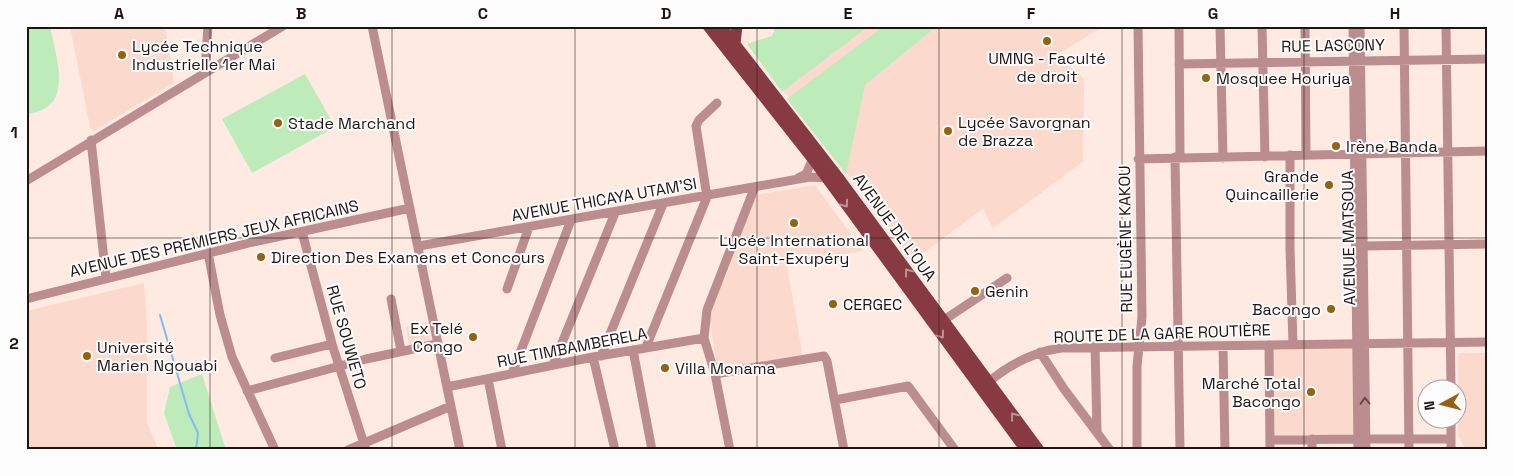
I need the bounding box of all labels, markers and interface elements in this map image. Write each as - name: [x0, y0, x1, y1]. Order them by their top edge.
- text: A: [114, 3, 124, 24]
- text: B: [296, 3, 306, 24]
- text: C: [478, 3, 488, 24]
- text: D: [661, 3, 671, 24]
- text: E: [844, 3, 853, 24]
- text: F: [1027, 3, 1036, 24]
- text: G: [1208, 3, 1218, 24]
- text: H: [1390, 3, 1400, 24]
- street label: RUE LASCONY: [1281, 34, 1385, 57]
- marker: UMNG - Faculté de droit: [1041, 35, 1053, 47]
- place label: Lycée Technique Industrielle 1er Mai: [132, 36, 276, 75]
- place label: UMNG - Faculté de droit: [988, 48, 1106, 87]
- marker: Lycée Technique Industrielle 1er Mai: [116, 49, 128, 61]
- place label: Mosquee Houriya: [1216, 68, 1350, 89]
- marker: Mosquee Houriya: [1200, 72, 1212, 84]
- place label: Lycée Savorgnan de Brazza: [958, 112, 1091, 151]
- place label: Stade Marchand: [288, 113, 415, 134]
- marker: Stade Marchand: [272, 117, 284, 129]
- text: 1: [10, 122, 18, 143]
- marker: Lycée Savorgnan de Brazza: [942, 125, 954, 137]
- place label: Irène Banda: [1346, 136, 1438, 157]
- marker: Irène Banda: [1330, 140, 1342, 152]
- street label: RUE EUGÈNE KAKOU: [1114, 165, 1137, 313]
- place label: Grande Quincaillerie: [1225, 166, 1319, 205]
- street label: AVENUE DE L'OUA: [848, 169, 941, 285]
- street label: AVENUE MATSOUA: [1337, 170, 1360, 306]
- street label: AVENUE THICAYA UTAM'SI: [510, 173, 698, 226]
- marker: Grande Quincaillerie: [1323, 179, 1335, 191]
- street label: AVENUE DES PREMIERS JEUX AFRICAINS: [67, 195, 361, 282]
- one-way arrow: [839, 198, 847, 207]
- marker: Lycée International Saint-Exupéry: [788, 217, 800, 229]
- place label: Lycée International Saint-Exupéry: [719, 230, 869, 269]
- place label: Direction Des Examens et Concours: [271, 247, 545, 268]
- marker: Direction Des Examens et Concours: [255, 251, 267, 263]
- one-way arrow: [905, 269, 913, 278]
- place label: Genin: [985, 281, 1029, 302]
- street label: RUE SOUWETO: [322, 283, 371, 392]
- marker: Genin: [969, 285, 981, 297]
- place label: CERGEC: [843, 294, 902, 315]
- marker: CERGEC: [827, 298, 839, 310]
- place label: Bacongo: [1252, 299, 1321, 320]
- marker: Bacongo: [1325, 303, 1337, 315]
- place label: Ex Telé Congo: [410, 318, 463, 357]
- street label: ROUTE DE LA GARE ROUTIÈRE: [1053, 319, 1271, 348]
- street label: RUE TIMBAMBERELA: [495, 323, 649, 372]
- one-way arrow: [935, 329, 944, 339]
- marker: Ex Telé Congo: [467, 331, 479, 343]
- text: 2: [9, 333, 19, 354]
- place label: Université Marien Ngouabi: [97, 337, 217, 376]
- marker: Université Marien Ngouabi: [81, 350, 93, 362]
- place label: Villa Monama: [675, 358, 776, 379]
- marker: Villa Monama: [659, 362, 671, 374]
- place label: Marché Total Bacongo: [1202, 373, 1301, 412]
- north arrow: [1416, 378, 1466, 428]
- marker: Marché Total Bacongo: [1305, 386, 1317, 398]
- one-way arrow: [1360, 397, 1371, 405]
- text: N: [1420, 400, 1439, 411]
- one-way arrow: [1011, 412, 1020, 422]

